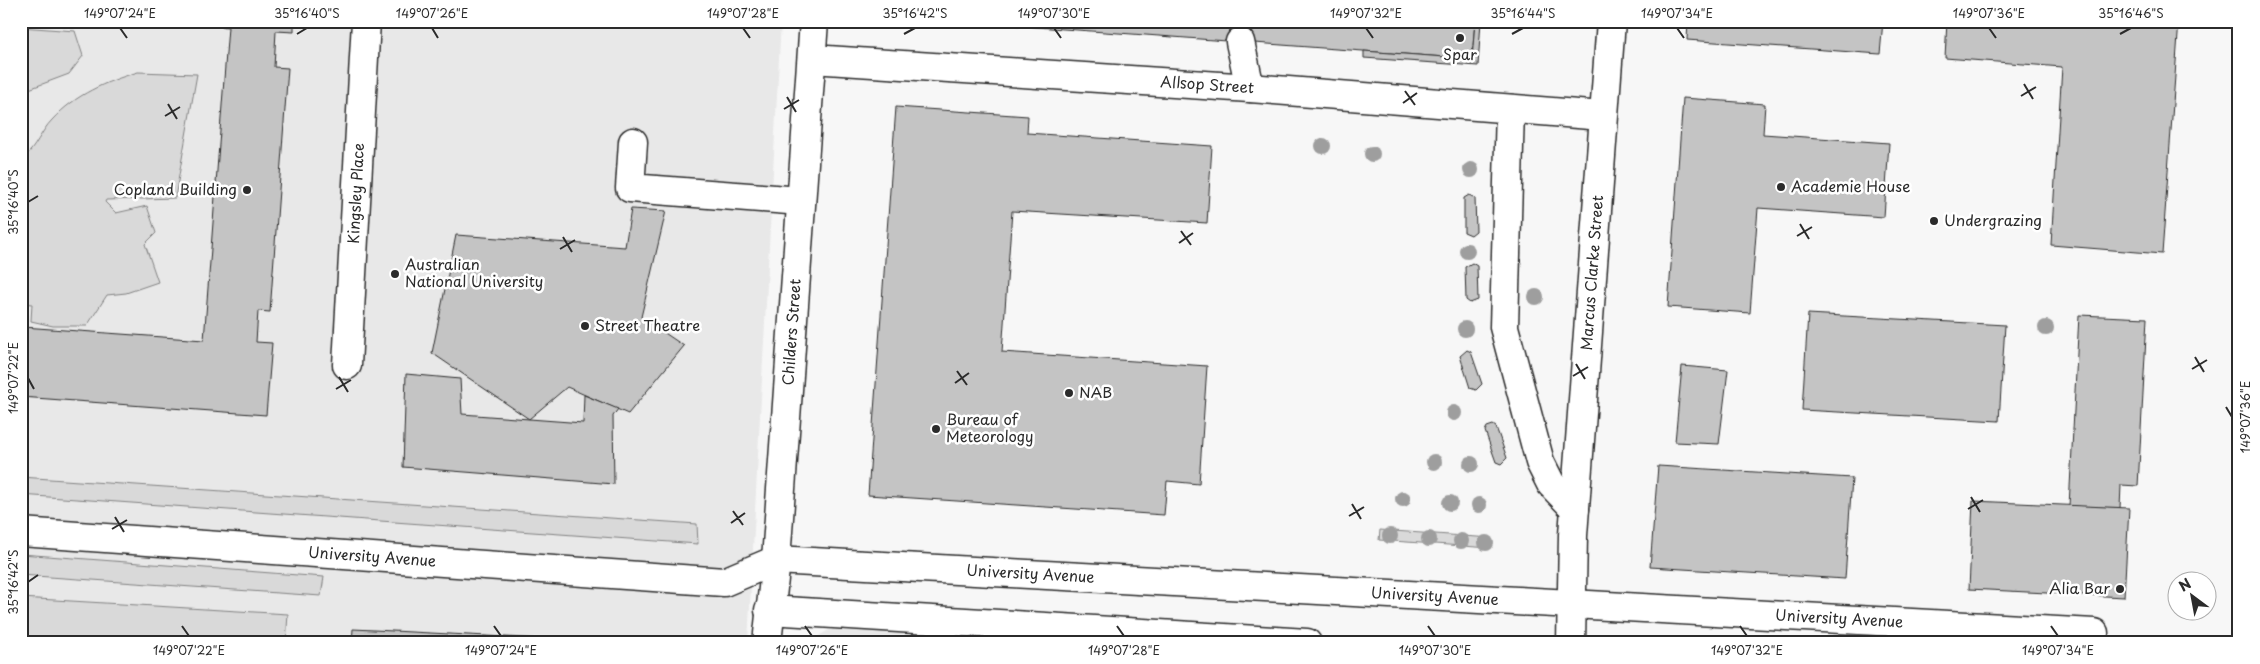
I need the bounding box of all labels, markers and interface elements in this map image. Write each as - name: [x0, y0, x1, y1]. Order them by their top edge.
- text: 149°07'24"E: [84, 4, 156, 22]
- text: 35°16'40"S: [274, 4, 340, 22]
- text: 149°07'26"E: [396, 4, 468, 22]
- text: 149°07'28"E: [707, 4, 779, 22]
- text: 35°16'42"S: [883, 4, 947, 22]
- text: 149°07'30"E: [1018, 4, 1090, 22]
- text: 149°07'32"E: [1330, 4, 1402, 22]
- text: 35°16'44"S: [1491, 4, 1555, 22]
- text: 149°07'34"E: [1641, 4, 1713, 22]
- text: 149°07'36"E: [1953, 4, 2025, 22]
- text: 35°16'46"S: [2098, 4, 2164, 22]
- marker: Spar: [1454, 32, 1466, 44]
- place label: Spar: [1443, 42, 1477, 65]
- street label: Allsop Street: [1160, 69, 1255, 98]
- street label: Kingsley Place: [341, 142, 369, 244]
- text: 35°16'40"S: [4, 169, 22, 235]
- place label: Academie House: [1791, 174, 1910, 197]
- place label: Copland Building: [114, 177, 237, 200]
- marker: Academie House: [1775, 181, 1787, 193]
- marker: Copland Building: [241, 184, 253, 196]
- street label: Marcus Clarke Street: [1574, 194, 1608, 351]
- place label: Undergrazing: [1944, 208, 2042, 231]
- marker: Undergrazing: [1928, 215, 1940, 227]
- place label: Australian National University: [405, 252, 543, 292]
- marker: Australian National University: [389, 268, 401, 280]
- street label: Childers Street: [775, 278, 806, 386]
- place label: Street Theatre: [595, 313, 700, 336]
- marker: Street Theatre: [579, 320, 591, 332]
- text: 149°07'22"E: [4, 342, 22, 414]
- place label: NAB: [1079, 380, 1112, 403]
- text: 149°07'36"E: [2236, 381, 2254, 453]
- marker: NAB: [1063, 387, 1075, 399]
- place label: Bureau of Meteorology: [946, 407, 1034, 447]
- marker: Bureau of Meteorology: [930, 423, 942, 435]
- street label: University Avenue: [307, 539, 437, 571]
- text: 35°16'42"S: [4, 550, 22, 614]
- street label: University Avenue: [966, 558, 1095, 588]
- north arrow: [2168, 572, 2218, 622]
- text: N: [2175, 573, 2195, 596]
- place label: Alia Bar: [2049, 576, 2110, 599]
- street label: University Avenue: [1370, 580, 1499, 610]
- marker: Alia Bar: [2114, 583, 2126, 595]
- street label: University Avenue: [1775, 602, 1904, 632]
- text: 149°07'22"E: [153, 641, 225, 659]
- text: 149°07'24"E: [465, 641, 537, 659]
- text: 149°07'26"E: [776, 641, 848, 659]
- text: 149°07'28"E: [1088, 641, 1160, 659]
- text: 149°07'30"E: [1399, 641, 1471, 659]
- text: 149°07'32"E: [1711, 641, 1783, 659]
- text: 149°07'34"E: [2022, 641, 2094, 659]

